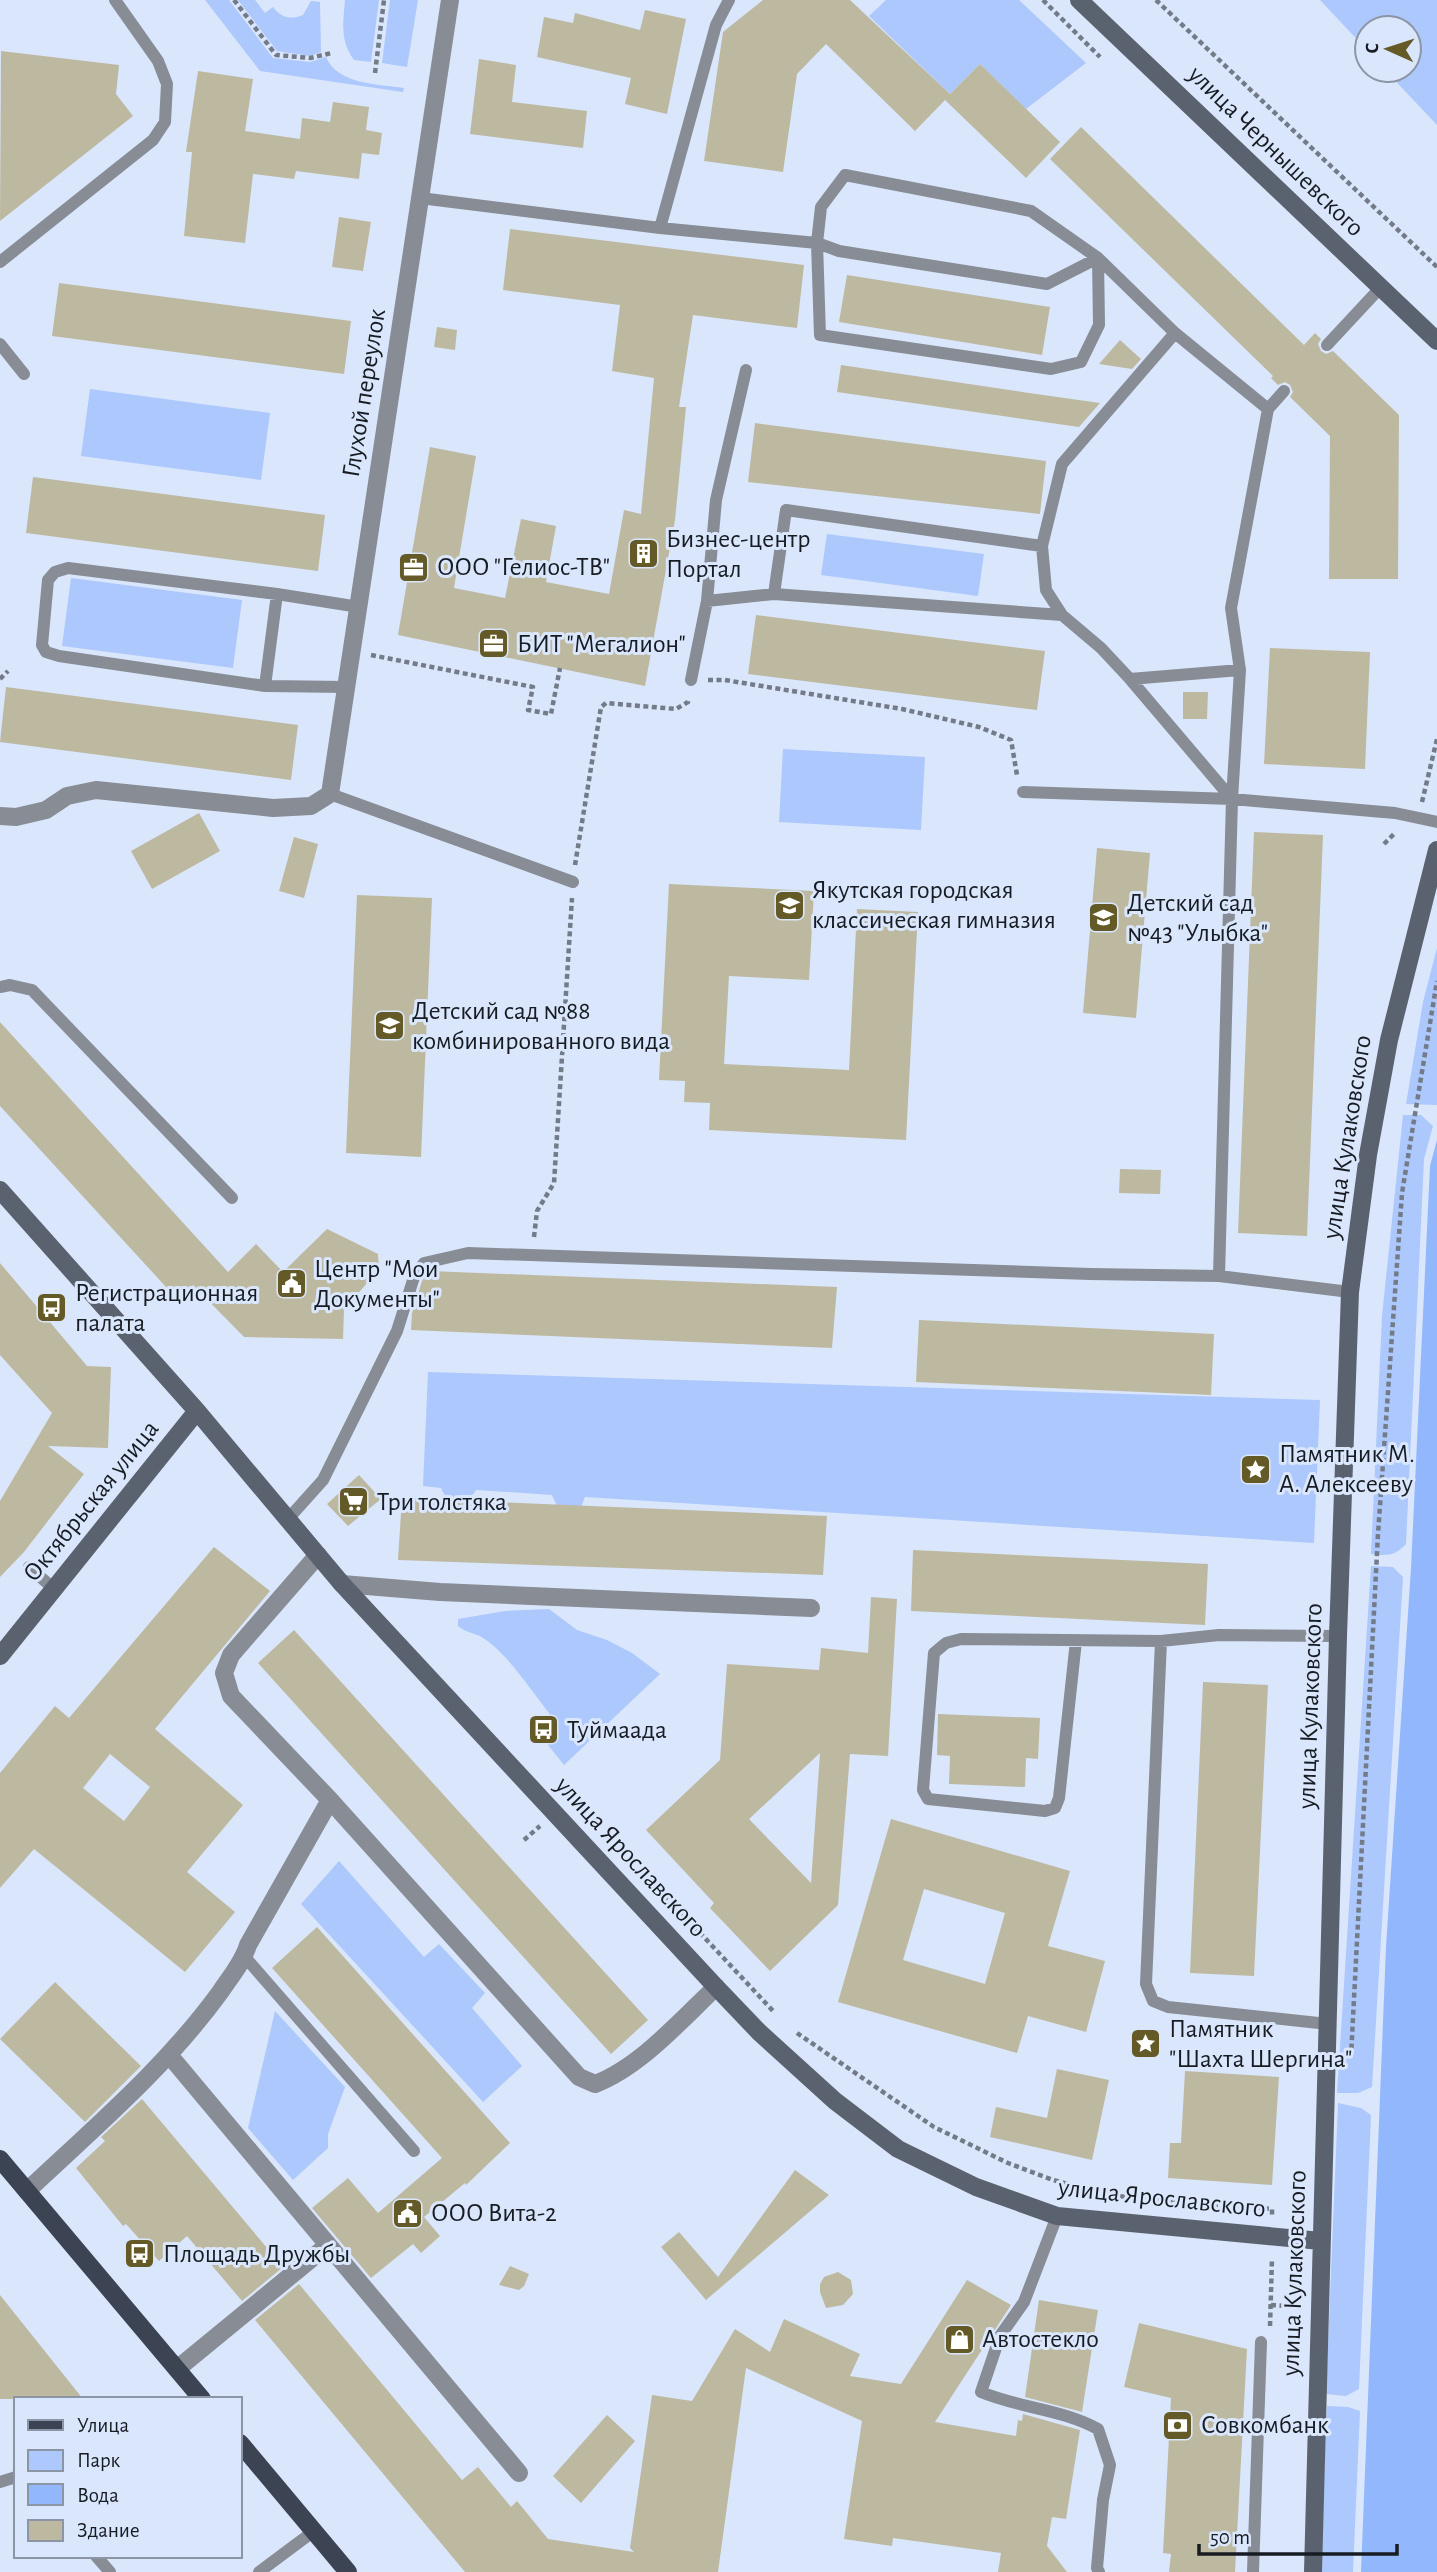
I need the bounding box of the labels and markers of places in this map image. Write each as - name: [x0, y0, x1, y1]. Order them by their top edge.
- place label: Бизнес-центр Портал: [666, 526, 810, 582]
- building icon: Бизнес-центр Портал: [626, 537, 660, 571]
- office icon: ООО "Гелиос-ТВ": [397, 550, 431, 584]
- place label: ООО "Гелиос-ТВ": [437, 554, 610, 580]
- office icon: БИТ "Мегалион": [477, 627, 511, 661]
- place label: БИТ "Мегалион": [517, 631, 686, 657]
- place label: Якутская городская классическая гимназия: [812, 877, 1056, 933]
- school or university icon: Якутская городская классическая гимназия: [772, 888, 806, 922]
- place label: Детский сад №43 "Улыбка": [1127, 890, 1268, 946]
- school or university icon: Детский сад №43 "Улыбка": [1087, 901, 1121, 935]
- place label: Детский сад №88 комбинированного вида: [412, 998, 670, 1054]
- school or university icon: Детский сад №88 комбинированного вида: [372, 1009, 406, 1043]
- place label: Центр "Мои Документы": [314, 1256, 440, 1312]
- public building icon: Центр "Мои Документы": [274, 1267, 308, 1301]
- place label: Регистрационная палата: [75, 1280, 258, 1336]
- bus stop icon: Регистрационная палата: [35, 1291, 69, 1325]
- place label: Памятник М. А. Алексееву: [1279, 1441, 1415, 1497]
- place icon: Памятник М. А. Алексееву: [1239, 1452, 1273, 1486]
- supermarket icon: Три толстяка: [337, 1485, 371, 1519]
- place label: Три толстяка: [377, 1489, 507, 1515]
- bus stop icon: Туймаада: [527, 1713, 561, 1747]
- place label: Туймаада: [567, 1717, 667, 1743]
- place label: Памятник "Шахта Шергина": [1169, 2016, 1352, 2072]
- place icon: Памятник "Шахта Шергина": [1129, 2027, 1163, 2061]
- public building icon: ООО Вита-2: [391, 2196, 425, 2230]
- place label: ООО Вита-2: [431, 2200, 557, 2226]
- bus stop icon: Площадь Дружбы: [123, 2237, 157, 2271]
- place label: Площадь Дружбы: [163, 2241, 350, 2267]
- shop icon: Автостекло: [942, 2322, 976, 2356]
- place label: Автостекло: [982, 2326, 1099, 2352]
- bank icon: Совкомбанк: [1161, 2408, 1195, 2442]
- place label: Совкомбанк: [1201, 2412, 1329, 2438]

